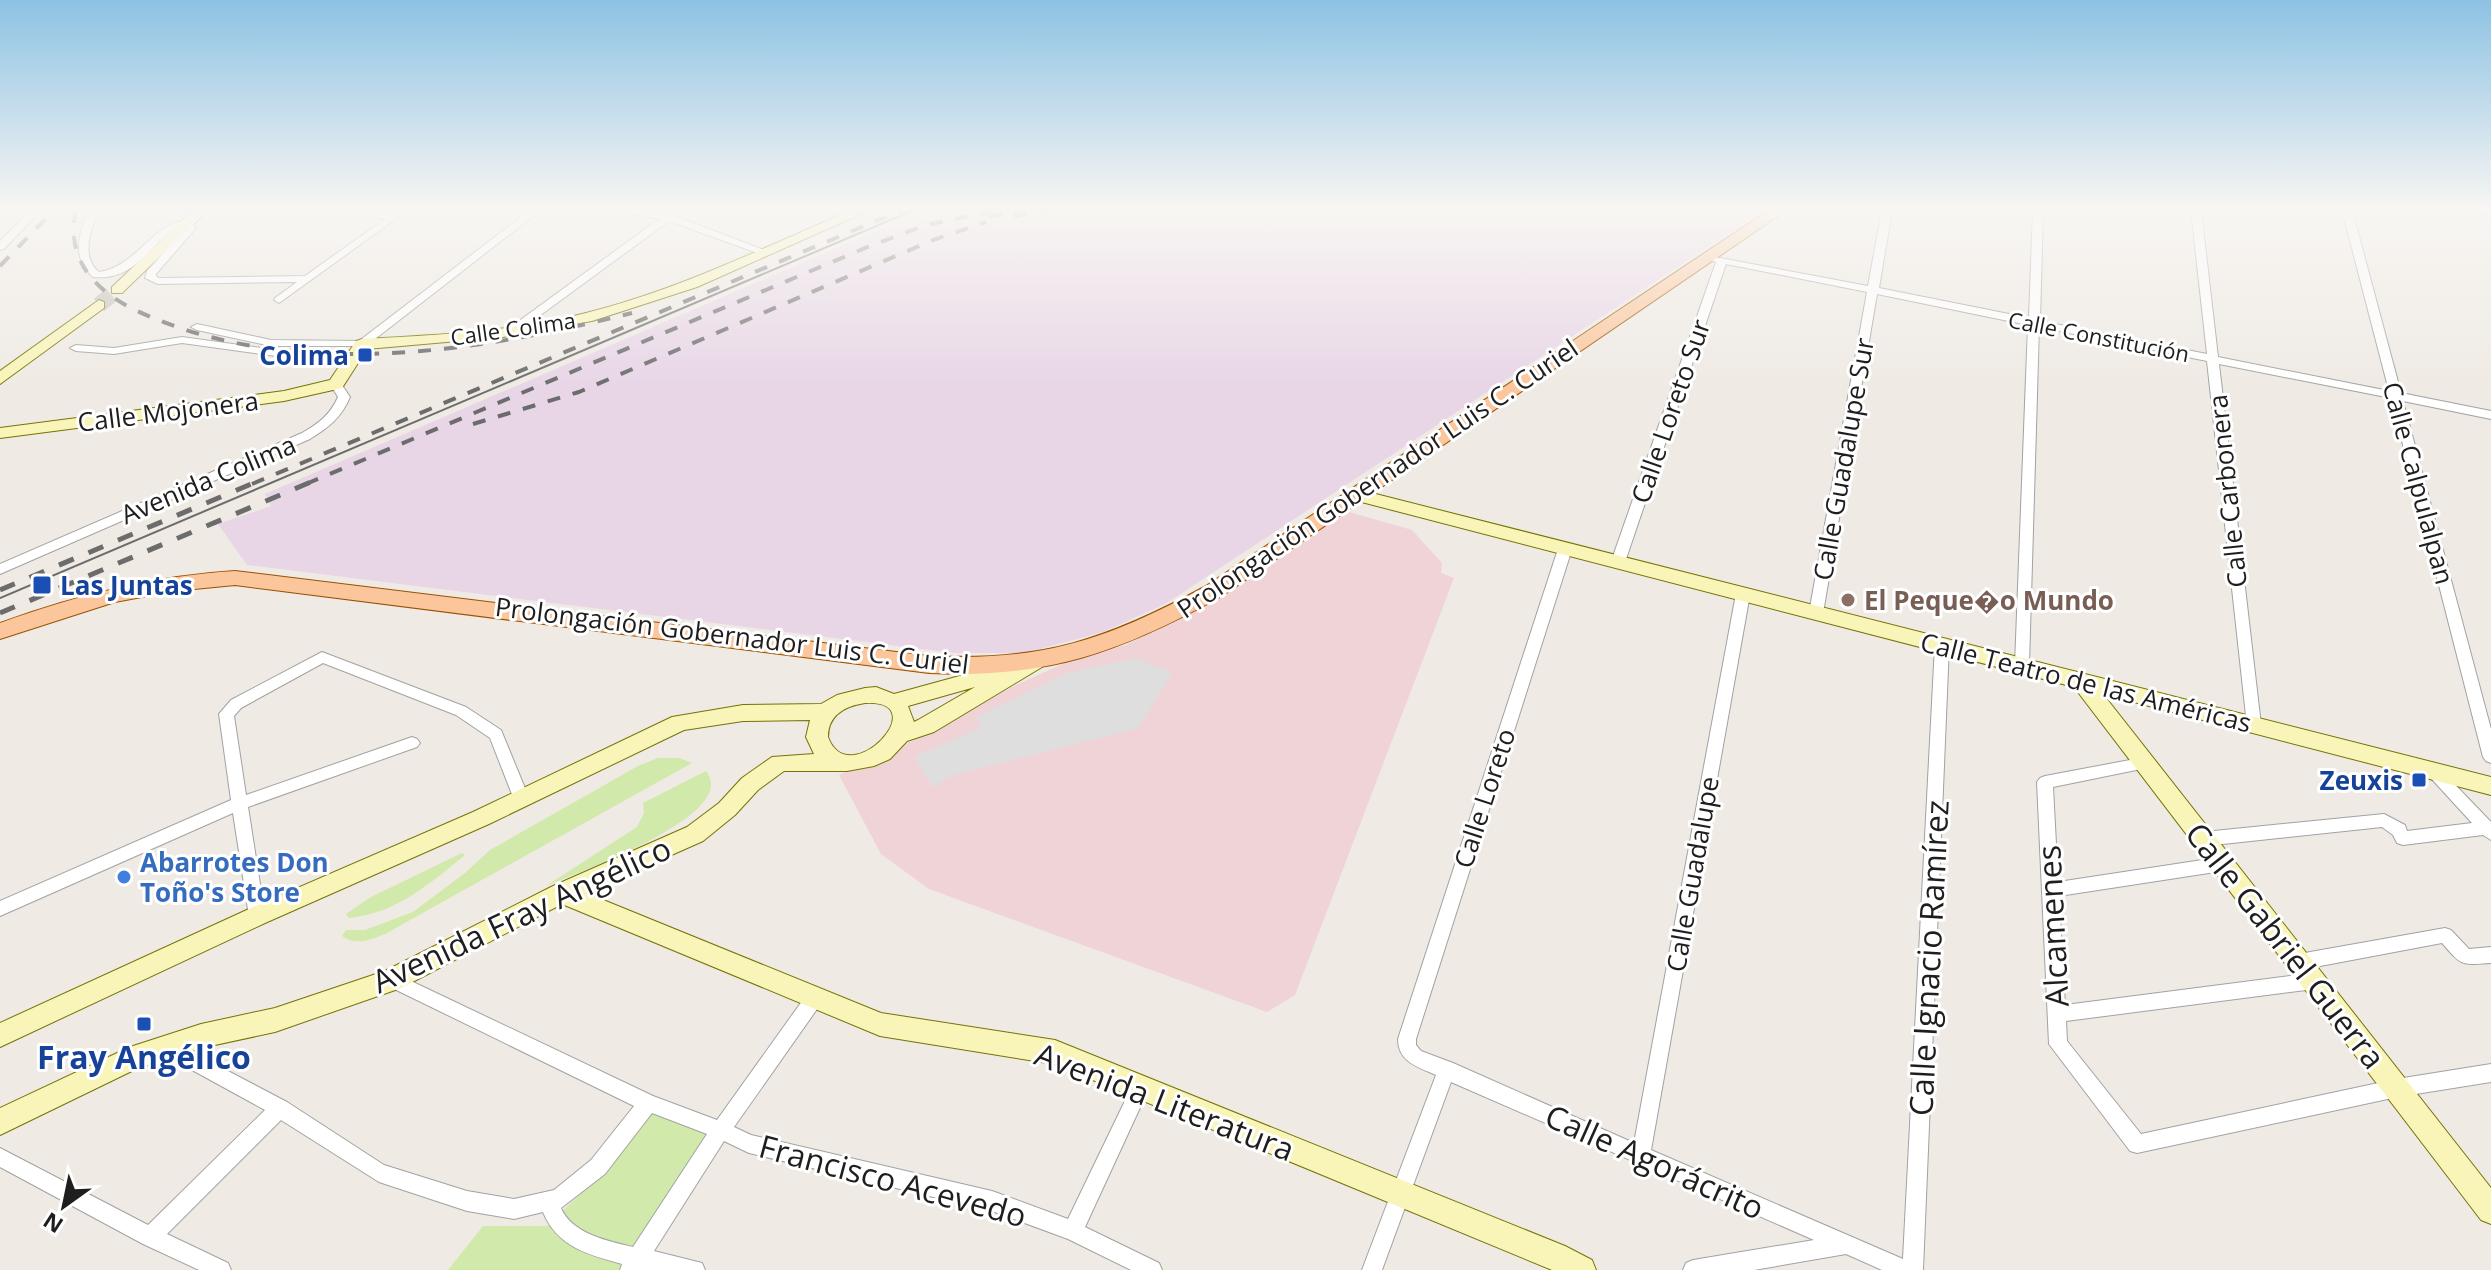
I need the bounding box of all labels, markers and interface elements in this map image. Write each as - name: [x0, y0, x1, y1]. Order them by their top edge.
- street label: Calle Colima: [448, 304, 578, 352]
- street label: Calle Constitución: [2006, 304, 2192, 368]
- street label: Calle Loreto Sur: [1622, 314, 1718, 508]
- street label: Prolongación Gobernador Luis C. Curiel: [1169, 330, 1585, 626]
- street label: Calle Guadalupe Sur: [1804, 335, 1882, 583]
- place label: Colima: [259, 337, 349, 373]
- marker: Colima: [356, 346, 374, 364]
- street label: Calle Calpulalpan: [2375, 378, 2463, 588]
- street label: Calle Mojonera: [75, 382, 261, 440]
- street label: Calle Carbonera: [2199, 393, 2255, 589]
- street label: Avenida Colima: [115, 426, 301, 532]
- place label: Las Juntas: [60, 567, 193, 603]
- marker: Las Juntas: [31, 574, 53, 596]
- place label: El Peque�o Mundo: [1864, 582, 2114, 618]
- street label: Prolongación Gobernador Luis C. Curiel: [493, 588, 971, 682]
- marker: El Peque�o Mundo: [1839, 591, 1857, 609]
- street label: Calle Teatro de las Américas: [1917, 623, 2255, 741]
- street label: Calle Loreto: [1445, 724, 1523, 872]
- place label: Zeuxis: [2320, 762, 2403, 798]
- marker: Zeuxis: [2410, 771, 2428, 789]
- street label: Calle Guadalupe: [1657, 773, 1727, 975]
- street label: Calle Ignacio Ramírez: [1898, 799, 1958, 1117]
- street label: Calle Gabriel Guerra: [2176, 813, 2396, 1077]
- street label: Avenida Fray Angélico: [365, 826, 677, 1002]
- place label: Abarrotes Don Toño's Store: [140, 844, 329, 910]
- street label: Alcamenes: [2026, 844, 2078, 1008]
- marker: Abarrotes Don Toño's Store: [115, 868, 133, 886]
- marker: Fray Angélico: [135, 1015, 153, 1033]
- street label: Avenida Literatura: [1029, 1032, 1301, 1170]
- place label: Fray Angélico: [37, 1035, 251, 1078]
- street label: Calle Agorácrito: [1539, 1094, 1771, 1228]
- street label: Francisco Acevedo: [755, 1124, 1031, 1236]
- north arrow: [24, 1166, 104, 1246]
- text: N: [37, 1206, 68, 1241]

